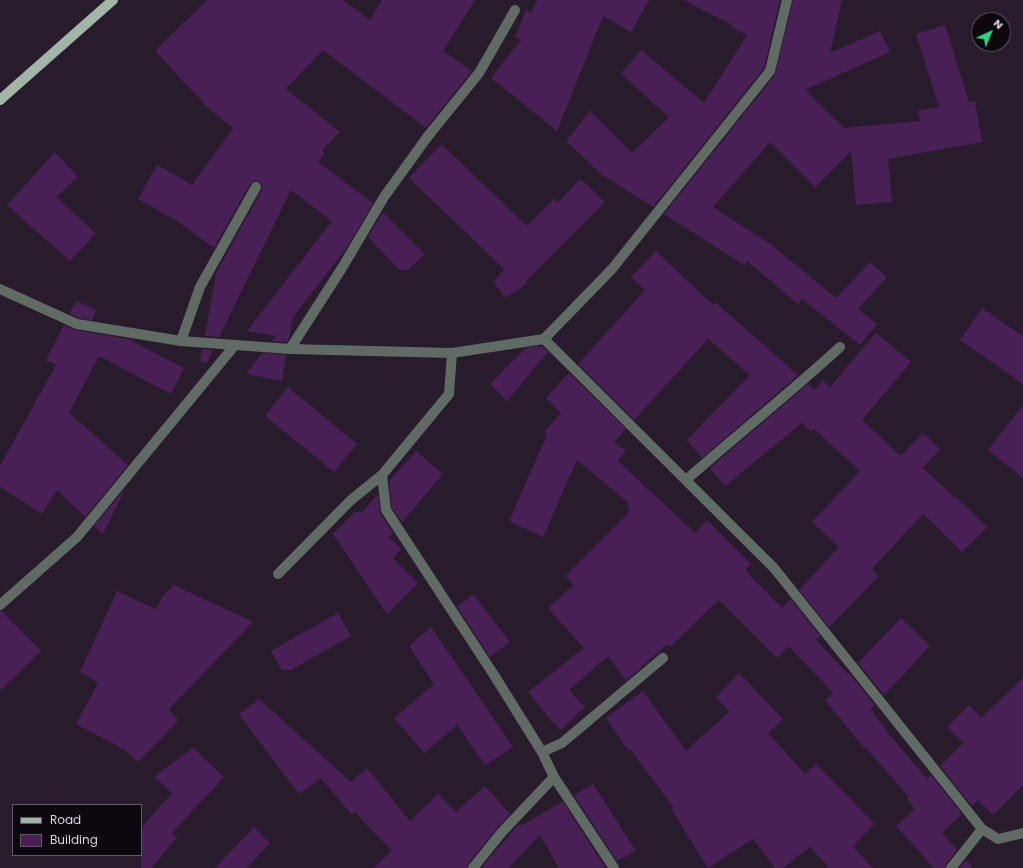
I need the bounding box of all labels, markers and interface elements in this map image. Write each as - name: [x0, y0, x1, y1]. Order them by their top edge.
- north arrow: [971, 12, 1011, 52]
- text: N: [990, 15, 1007, 33]
- legend: [12, 804, 142, 856]
- text: Road: [50, 811, 81, 828]
- text: Building: [50, 831, 98, 848]

